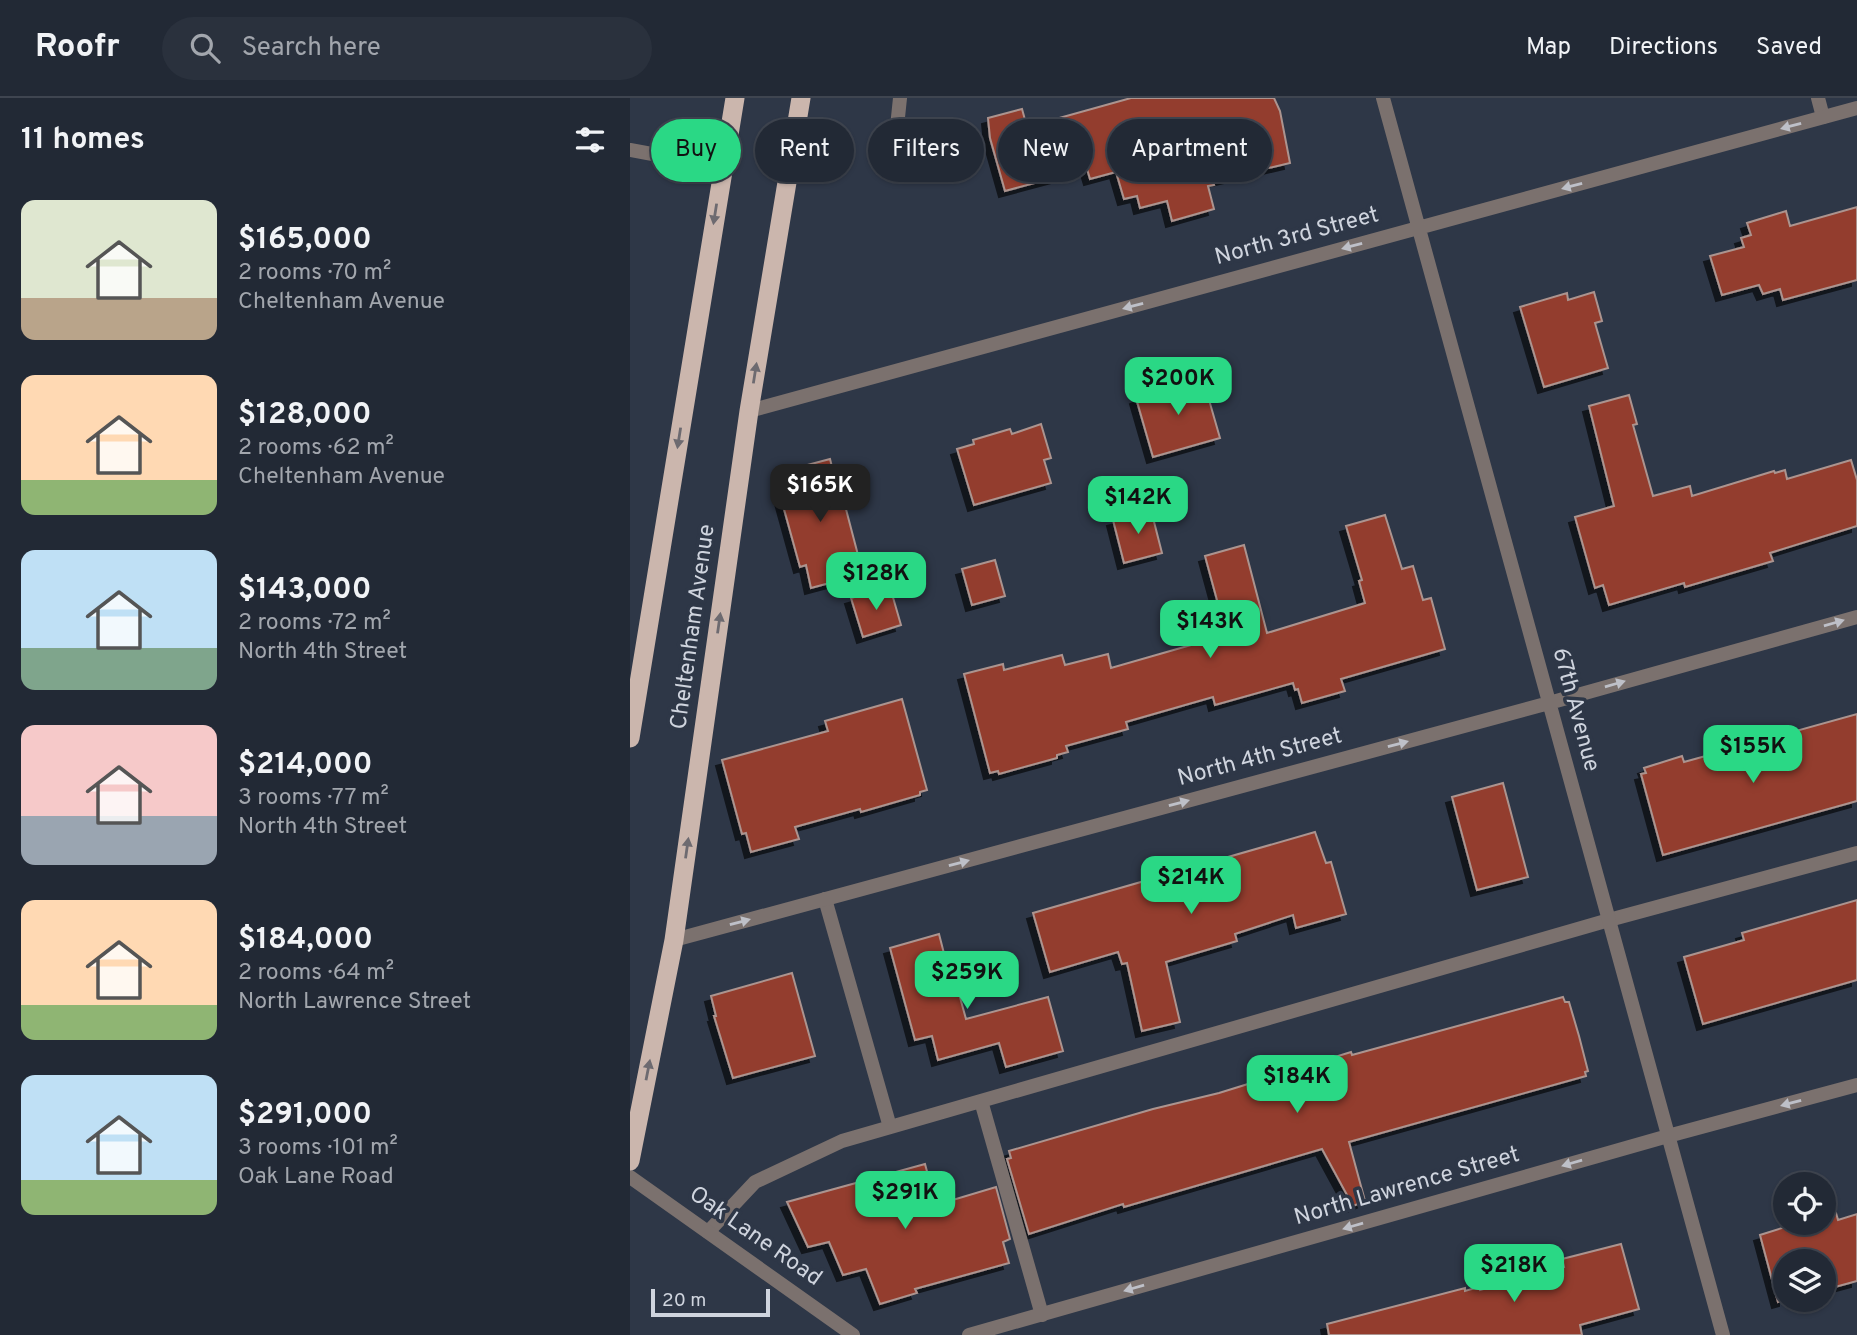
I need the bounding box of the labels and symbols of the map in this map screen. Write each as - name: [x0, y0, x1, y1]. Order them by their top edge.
- one-way arrow: [1780, 121, 1802, 132]
- one-way arrow: [1560, 181, 1582, 192]
- street label: North 3rd Street: [1212, 201, 1382, 273]
- one-way arrow: [709, 203, 720, 225]
- one-way arrow: [1341, 241, 1362, 251]
- one-way arrow: [1122, 301, 1144, 312]
- pin: $200K: [1129, 358, 1227, 417]
- one-way arrow: [750, 362, 761, 384]
- one-way arrow: [673, 427, 684, 449]
- pin: $165K: [771, 464, 869, 524]
- pin: $142K: [1089, 476, 1187, 536]
- street label: Cheltenham Avenue: [665, 523, 723, 731]
- pin: $128K: [827, 552, 925, 612]
- pin: $143K: [1161, 601, 1259, 660]
- one-way arrow: [714, 612, 725, 634]
- one-way arrow: [1824, 618, 1845, 628]
- street label: 67th Avenue: [1545, 645, 1605, 775]
- one-way arrow: [1605, 679, 1626, 689]
- street label: North 4th Street: [1175, 722, 1345, 794]
- pin: $155K: [1704, 726, 1802, 785]
- one-way arrow: [1388, 738, 1409, 748]
- one-way arrow: [1168, 797, 1190, 808]
- one-way arrow: [682, 837, 693, 859]
- pin: $214K: [1142, 856, 1240, 916]
- one-way arrow: [949, 857, 970, 867]
- one-way arrow: [729, 916, 751, 927]
- pin: $259K: [918, 951, 1016, 1011]
- pin: $184K: [1248, 1056, 1346, 1115]
- one-way arrow: [643, 1059, 654, 1081]
- one-way arrow: [1780, 1098, 1801, 1108]
- street label: North Lawrence Street: [1291, 1141, 1523, 1233]
- one-way arrow: [1561, 1159, 1582, 1169]
- pin: $291K: [856, 1172, 954, 1231]
- street label: Oak Lane Road: [683, 1180, 827, 1294]
- one-way arrow: [1342, 1221, 1363, 1231]
- pin: $218K: [1465, 1244, 1563, 1304]
- one-way arrow: [1124, 1284, 1145, 1294]
- scale bar: [651, 1286, 770, 1318]

